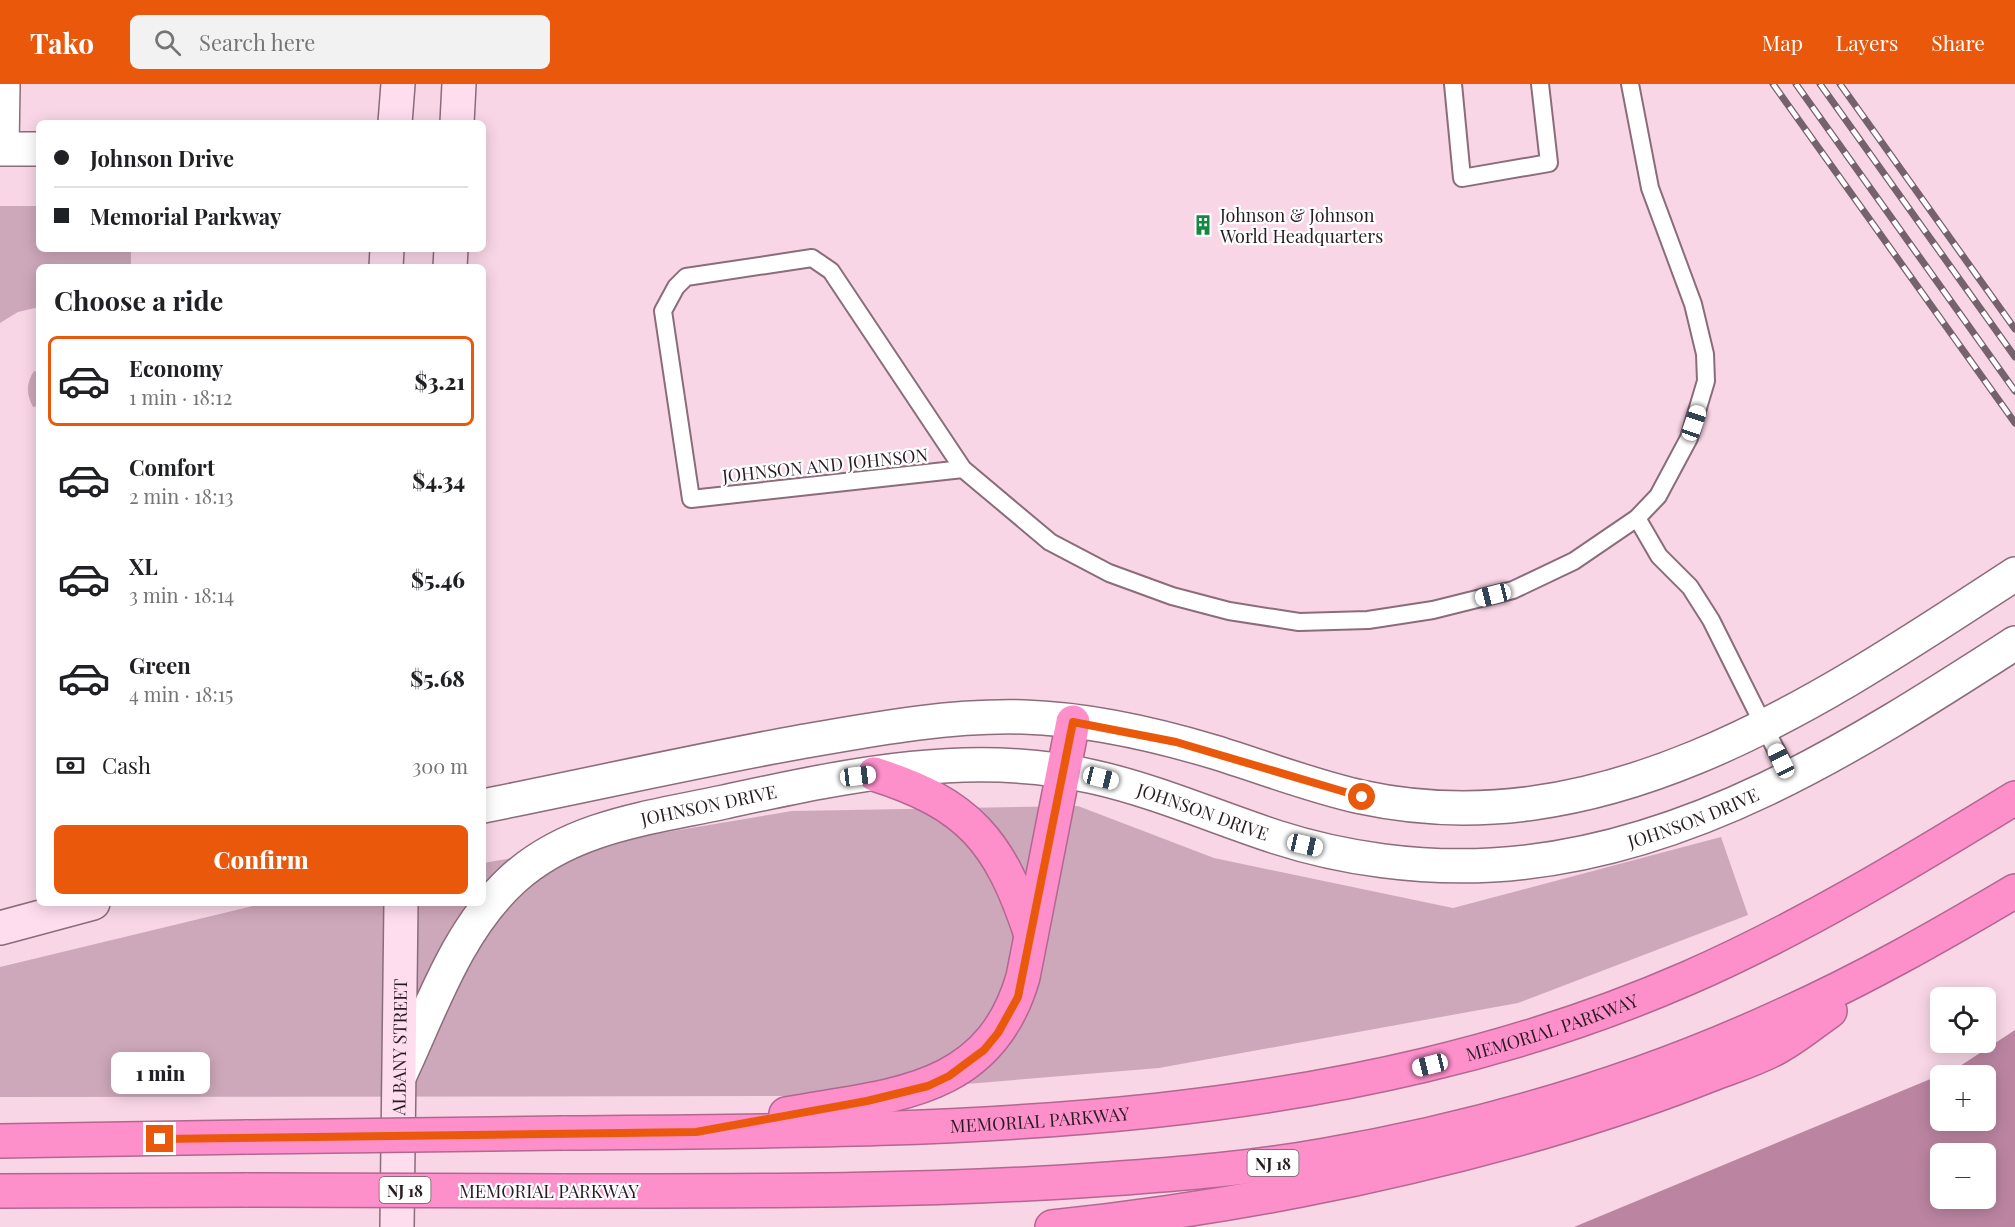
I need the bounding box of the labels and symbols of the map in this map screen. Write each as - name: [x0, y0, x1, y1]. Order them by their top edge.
- place label: Johnson & Johnson World Headquarters: [1219, 203, 1383, 248]
- building icon: Johnson & Johnson World Headquarters: [1191, 213, 1215, 237]
- car: [1680, 403, 1708, 443]
- street label: JOHNSON AND JOHNSON: [720, 442, 929, 488]
- car: [1473, 582, 1513, 608]
- car: [1765, 741, 1797, 781]
- car: [839, 765, 877, 787]
- car: [1081, 765, 1121, 791]
- street label: JOHNSON DRIVE: [1133, 777, 1272, 846]
- street label: JOHNSON DRIVE: [637, 779, 779, 831]
- street label: JOHNSON DRIVE: [1624, 782, 1763, 854]
- route start: [1348, 783, 1375, 810]
- car: [1285, 832, 1325, 858]
- street label: ALBANY STREET: [386, 979, 412, 1116]
- street label: MEMORIAL PARKWAY: [1463, 988, 1642, 1066]
- callout: 1 min: [110, 1052, 210, 1094]
- car: [1410, 1052, 1450, 1078]
- street label: MEMORIAL PARKWAY: [949, 1101, 1131, 1138]
- route end: [146, 1125, 173, 1152]
- road number: NJ 18: [1248, 1150, 1298, 1176]
- road number: NJ 18: [380, 1177, 430, 1203]
- street label: MEMORIAL PARKWAY: [459, 1179, 639, 1203]

